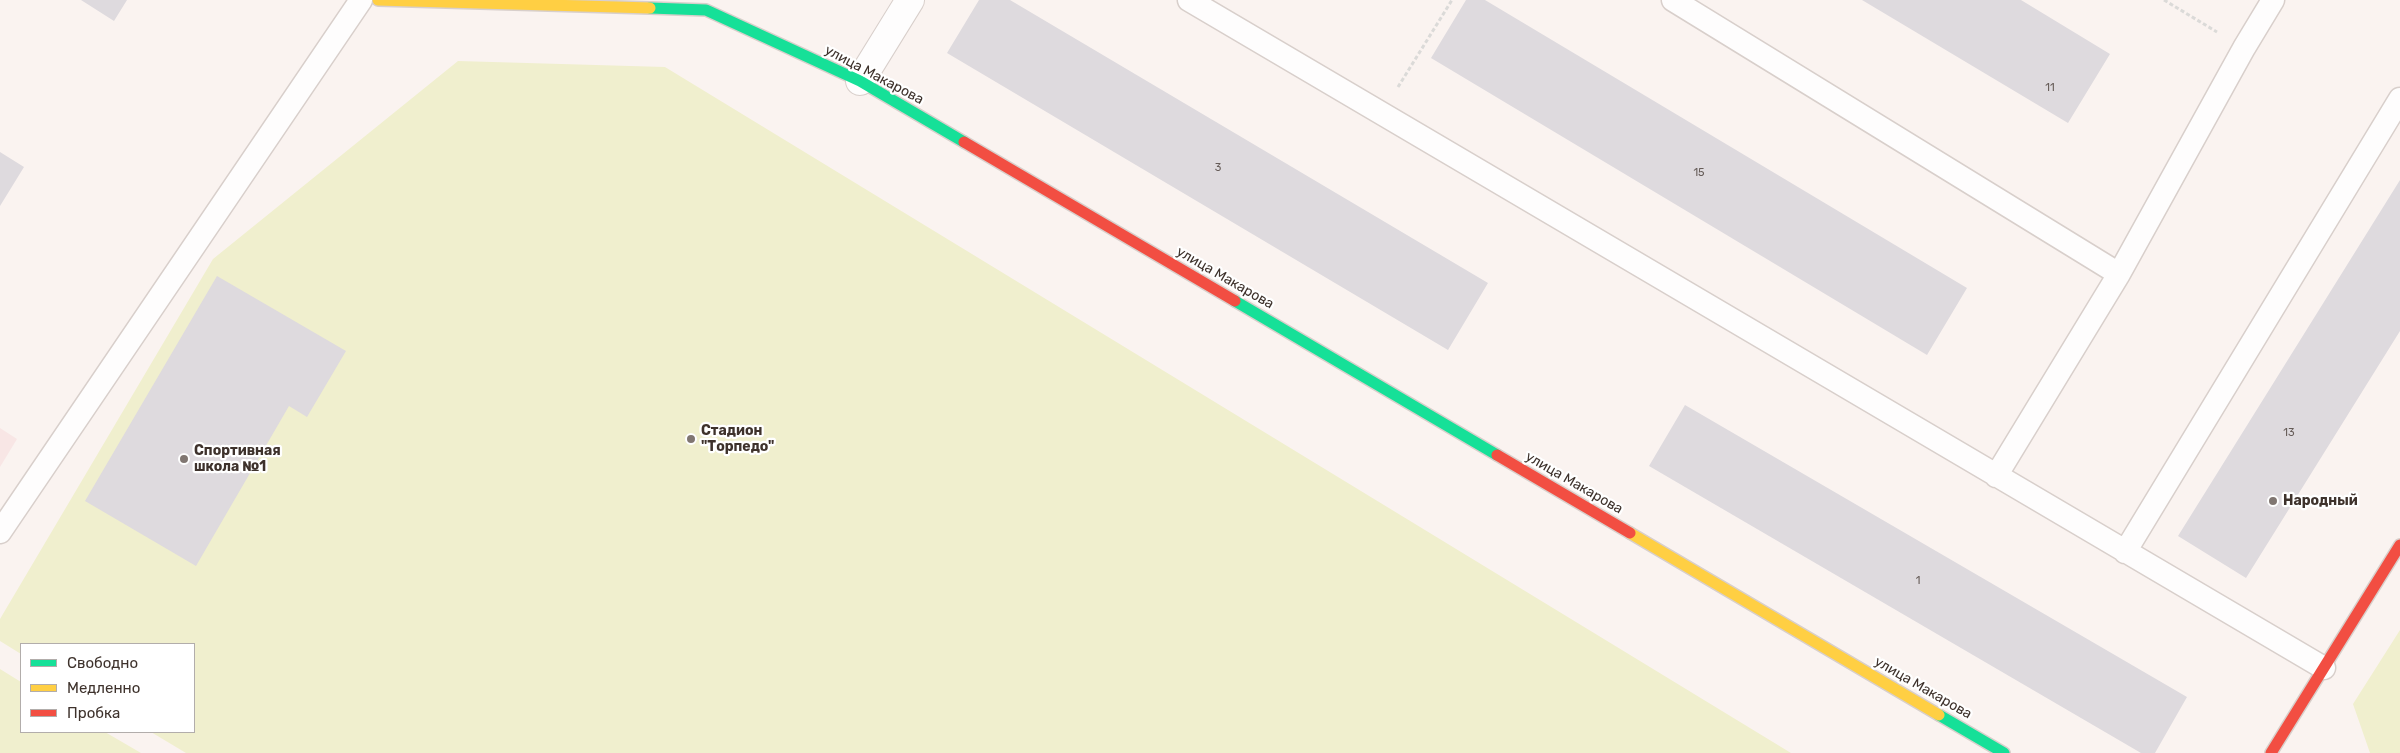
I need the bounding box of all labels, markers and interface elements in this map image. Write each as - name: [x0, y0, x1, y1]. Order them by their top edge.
- street label: улица Макарова: [822, 42, 926, 108]
- house number: 11: [2045, 81, 2055, 95]
- house number: 3: [1215, 161, 1221, 175]
- house number: 15: [1693, 166, 1705, 180]
- street label: улица Макарова: [1173, 243, 1277, 313]
- place label: Стадион "Торпедо": [701, 423, 774, 456]
- house number: 13: [2283, 426, 2295, 440]
- marker: Стадион "Торпедо": [685, 433, 697, 445]
- place label: Спортивная школа №1: [194, 443, 281, 476]
- street label: улица Макарова: [1522, 448, 1626, 518]
- marker: Спортивная школа №1: [178, 453, 190, 465]
- place label: Народный: [2283, 493, 2358, 509]
- marker: Народный: [2267, 495, 2279, 507]
- house number: 1: [1916, 574, 1920, 588]
- legend: [20, 643, 195, 733]
- street label: улица Макарова: [1871, 653, 1975, 723]
- text: Свободно: [67, 654, 138, 672]
- text: Медленно: [67, 679, 140, 697]
- text: Пробка: [67, 704, 120, 722]

